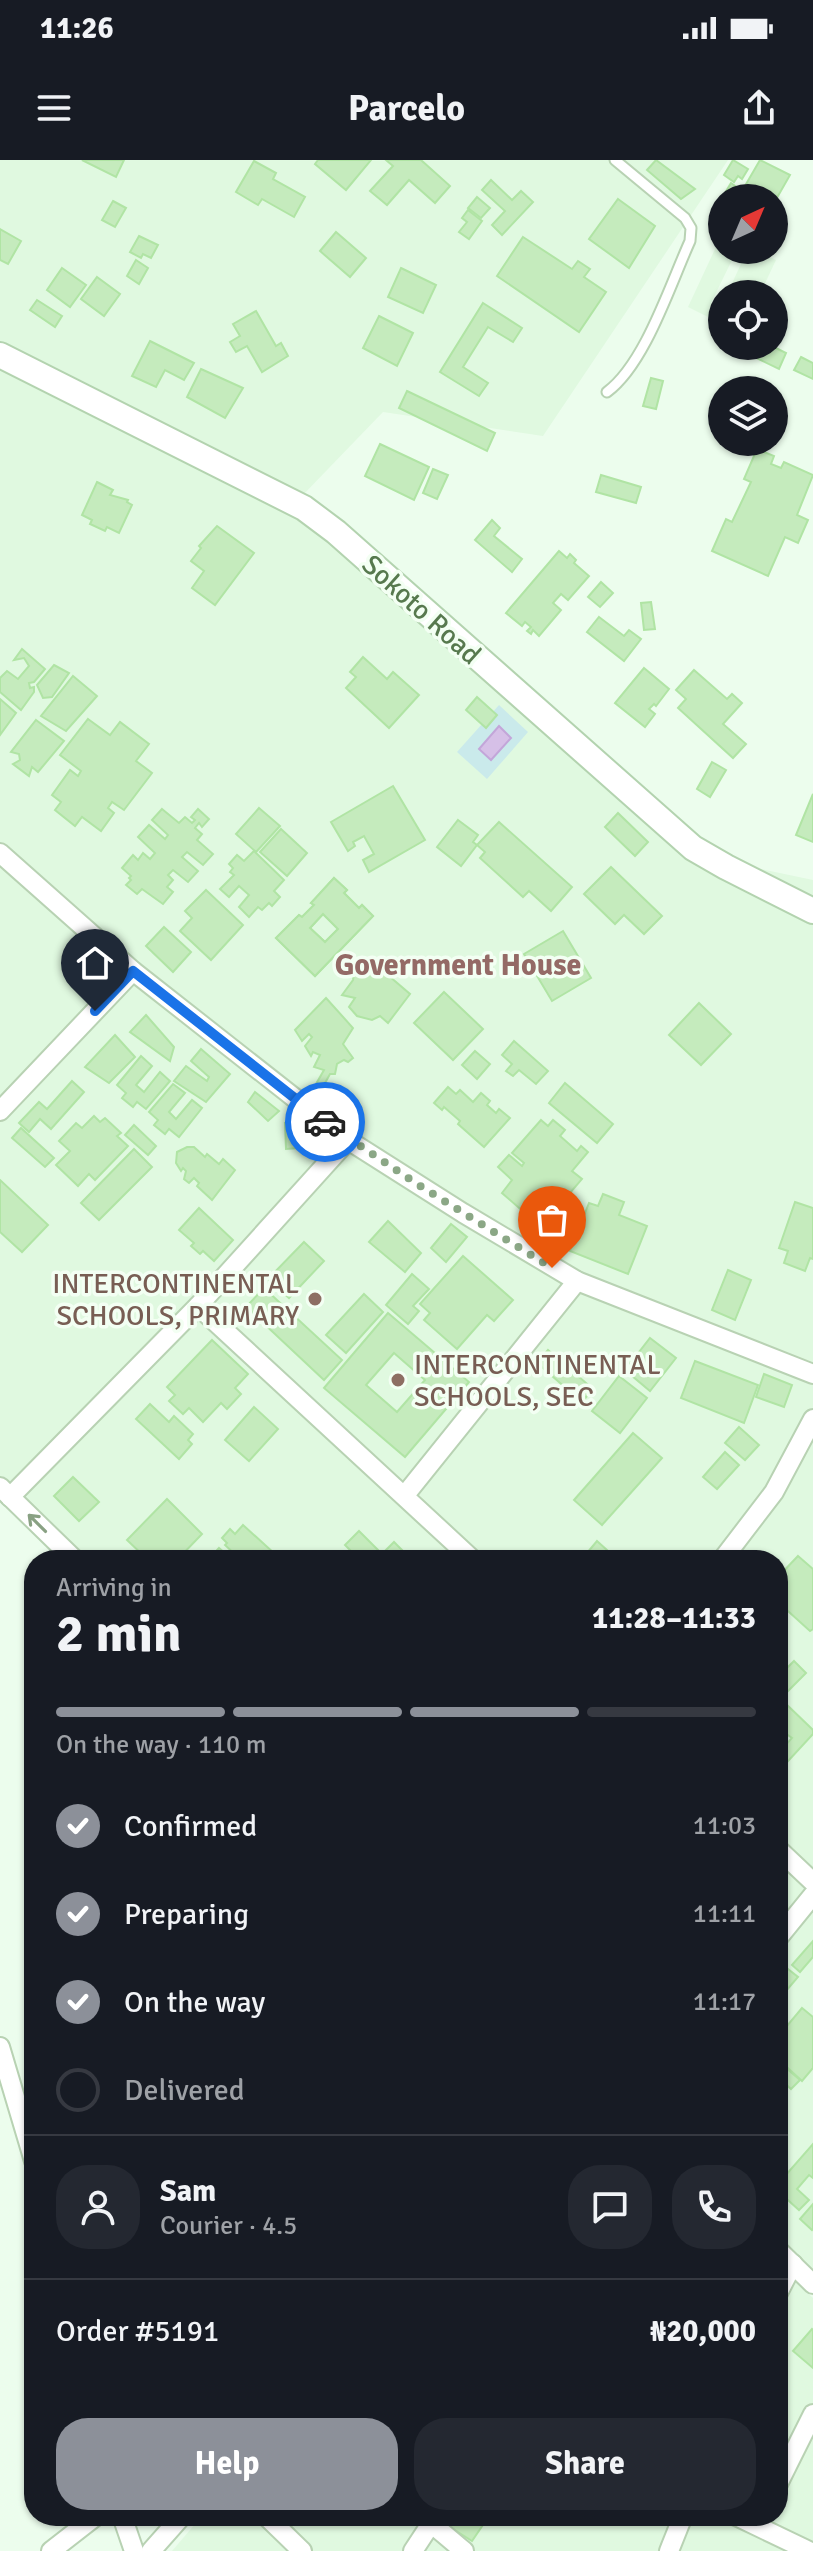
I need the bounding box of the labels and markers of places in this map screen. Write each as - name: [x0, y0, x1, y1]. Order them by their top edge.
- pin: [61, 929, 129, 1011]
- pin: [518, 1186, 586, 1268]
- place label: INTERCONTINENTAL SCHOOLS, PRIMARY: [52, 1267, 299, 1333]
- marker: INTERCONTINENTAL SCHOOLS, PRIMARY: [306, 1290, 324, 1308]
- place label: INTERCONTINENTAL SCHOOLS, SEC: [414, 1348, 661, 1414]
- marker: INTERCONTINENTAL SCHOOLS, SEC: [389, 1371, 407, 1389]

